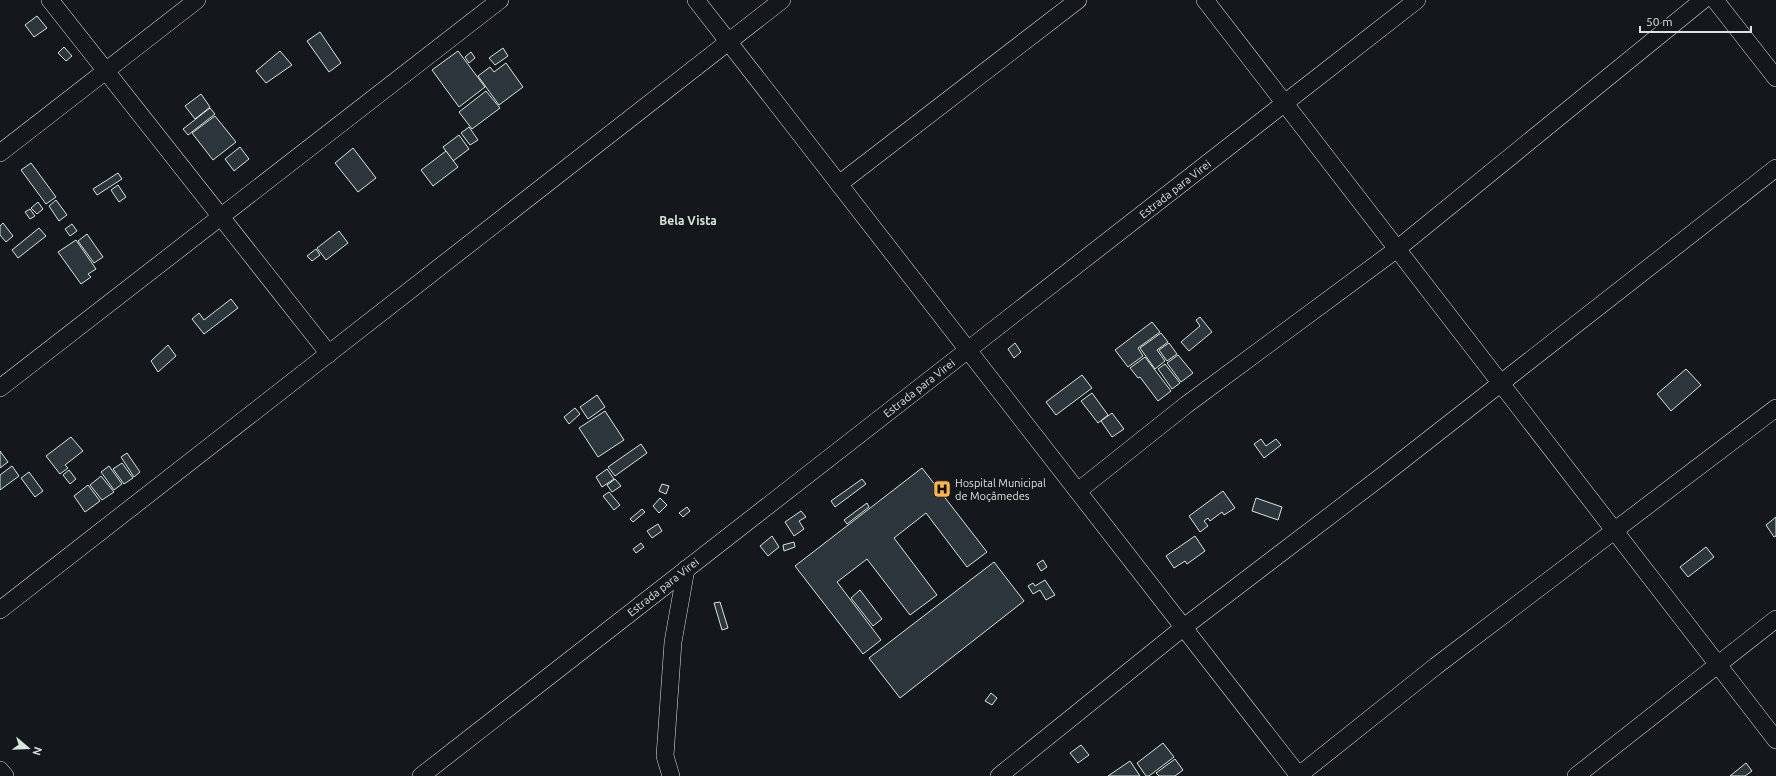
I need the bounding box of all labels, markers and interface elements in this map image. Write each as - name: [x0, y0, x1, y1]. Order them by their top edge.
- scale bar: [1640, 8, 1751, 34]
- text: 50 m: [1646, 15, 1673, 28]
- street label: Estrada para Virei: [1137, 157, 1213, 221]
- district label: Bela Vista: [659, 214, 717, 227]
- street label: Estrada para Virei: [881, 356, 957, 420]
- place label: Hospital Municipal de Moçâmedes: [955, 477, 1046, 502]
- hospital icon: Hospital Municipal de Moçâmedes: [932, 479, 952, 499]
- street label: Estrada para Virei: [625, 555, 701, 619]
- north arrow: [8, 728, 48, 768]
- text: N: [30, 745, 44, 757]

